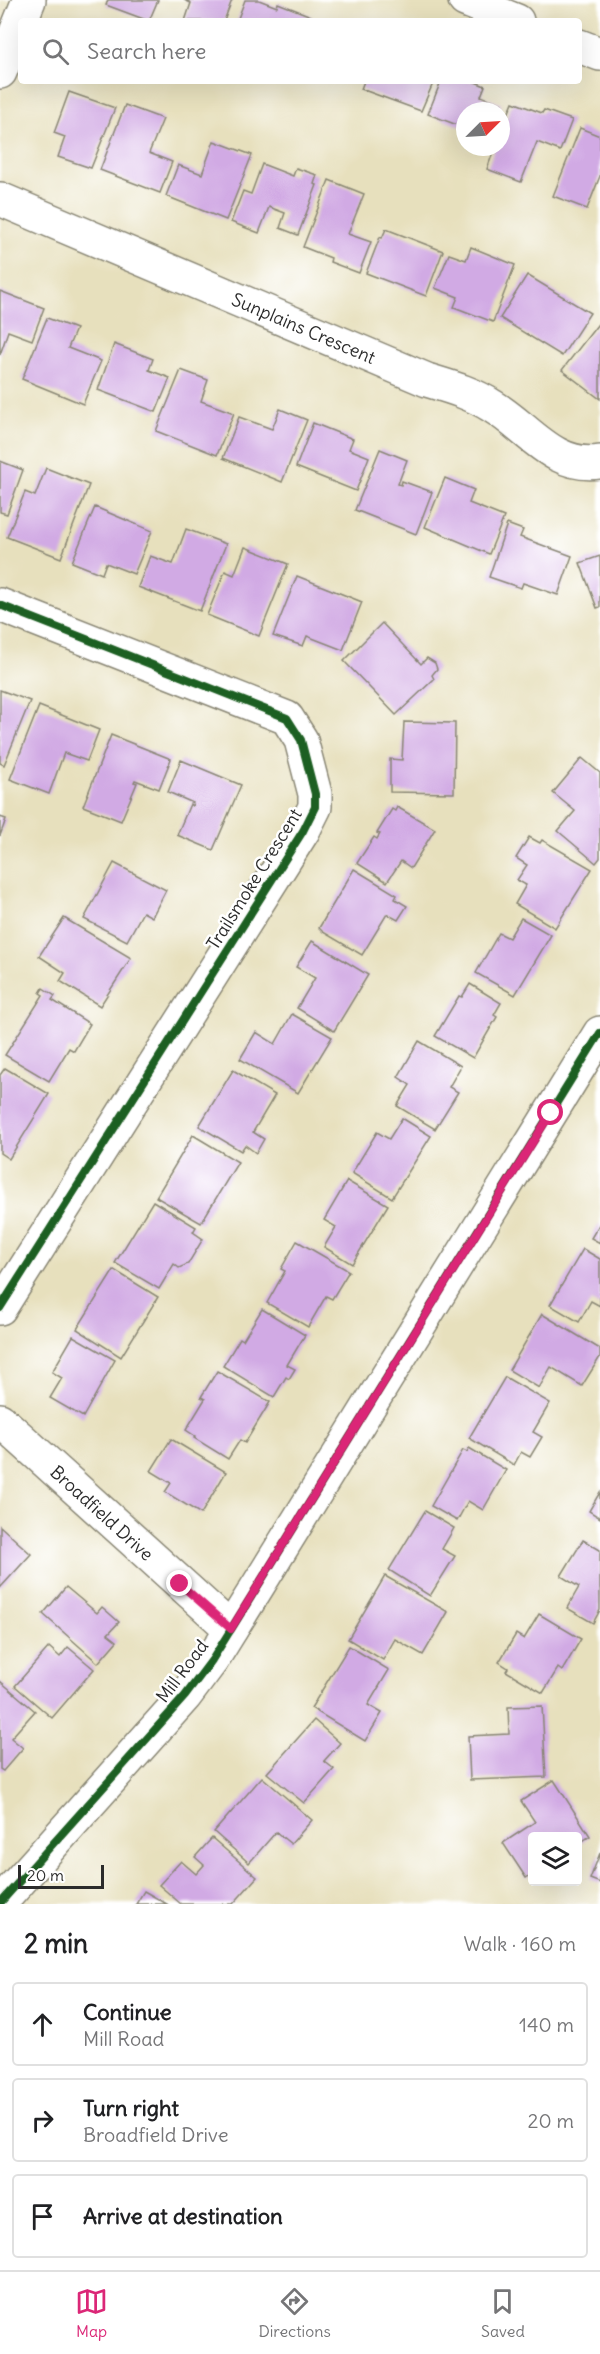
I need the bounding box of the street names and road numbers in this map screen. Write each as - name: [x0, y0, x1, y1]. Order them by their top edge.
- street label: Sunplains Crescent: [228, 287, 379, 368]
- street label: Trailsmoke Crescent: [201, 804, 307, 954]
- street label: Broadfield Drive: [46, 1460, 159, 1565]
- street label: Mill Road: [151, 1635, 213, 1707]

